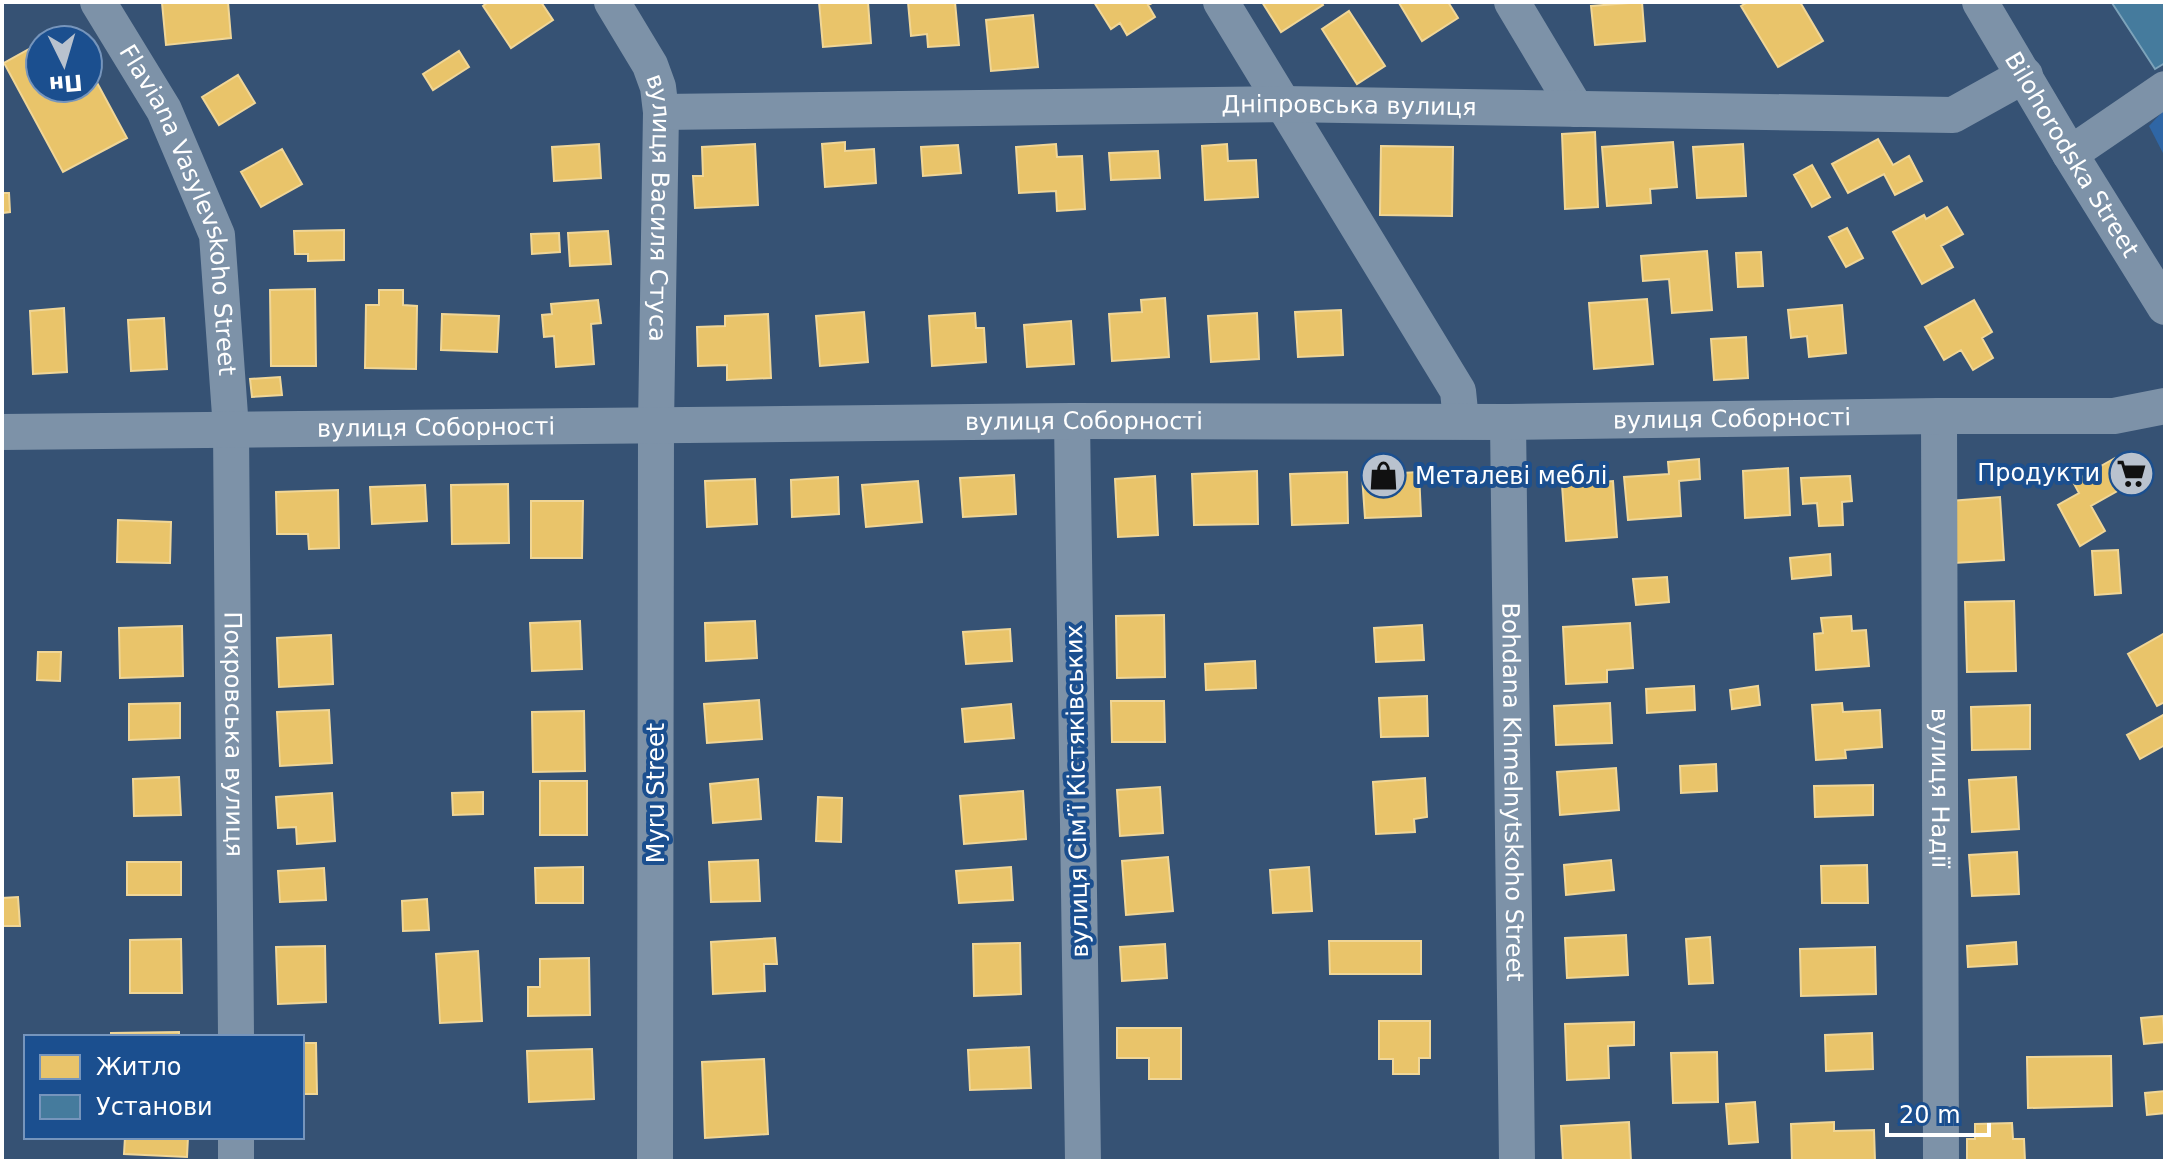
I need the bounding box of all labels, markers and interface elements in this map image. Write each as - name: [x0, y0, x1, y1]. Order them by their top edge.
- north arrow: [24, 24, 104, 104]
- street label: Flaviana Vasylevskoho Street: [113, 40, 241, 377]
- street label: Bilohorodska Street: [1999, 47, 2145, 262]
- text: Пн: [48, 70, 84, 97]
- street label: вулиця Василя Стуса: [640, 70, 676, 342]
- street label: Дніпровська вулиця: [1221, 90, 1477, 121]
- street label: вулиця Соборності: [1613, 403, 1851, 435]
- street label: вулиця Соборності: [965, 407, 1203, 436]
- street label: вулиця Соборності: [317, 412, 555, 443]
- supermarket icon: Продукти: [2107, 449, 2155, 497]
- shop icon: Металеві меблі: [1360, 452, 1408, 500]
- place label: Продукти: [1977, 459, 2100, 487]
- place label: Металеві меблі: [1415, 462, 1607, 490]
- street label: Bohdana Khmelnytskoho Street: [1496, 602, 1529, 982]
- street label: Покровська вулиця: [218, 611, 249, 857]
- street label: вулиця Сімʼї Кістяківських: [1060, 624, 1094, 958]
- street label: вулиця Надії: [1926, 708, 1954, 869]
- street label: Myru Street: [642, 723, 670, 863]
- legend: [24, 1035, 304, 1139]
- text: Житло: [96, 1053, 181, 1081]
- scale bar: [1887, 1087, 1989, 1137]
- text: Установи: [96, 1093, 213, 1121]
- text: 20 m: [1899, 1101, 1961, 1129]

